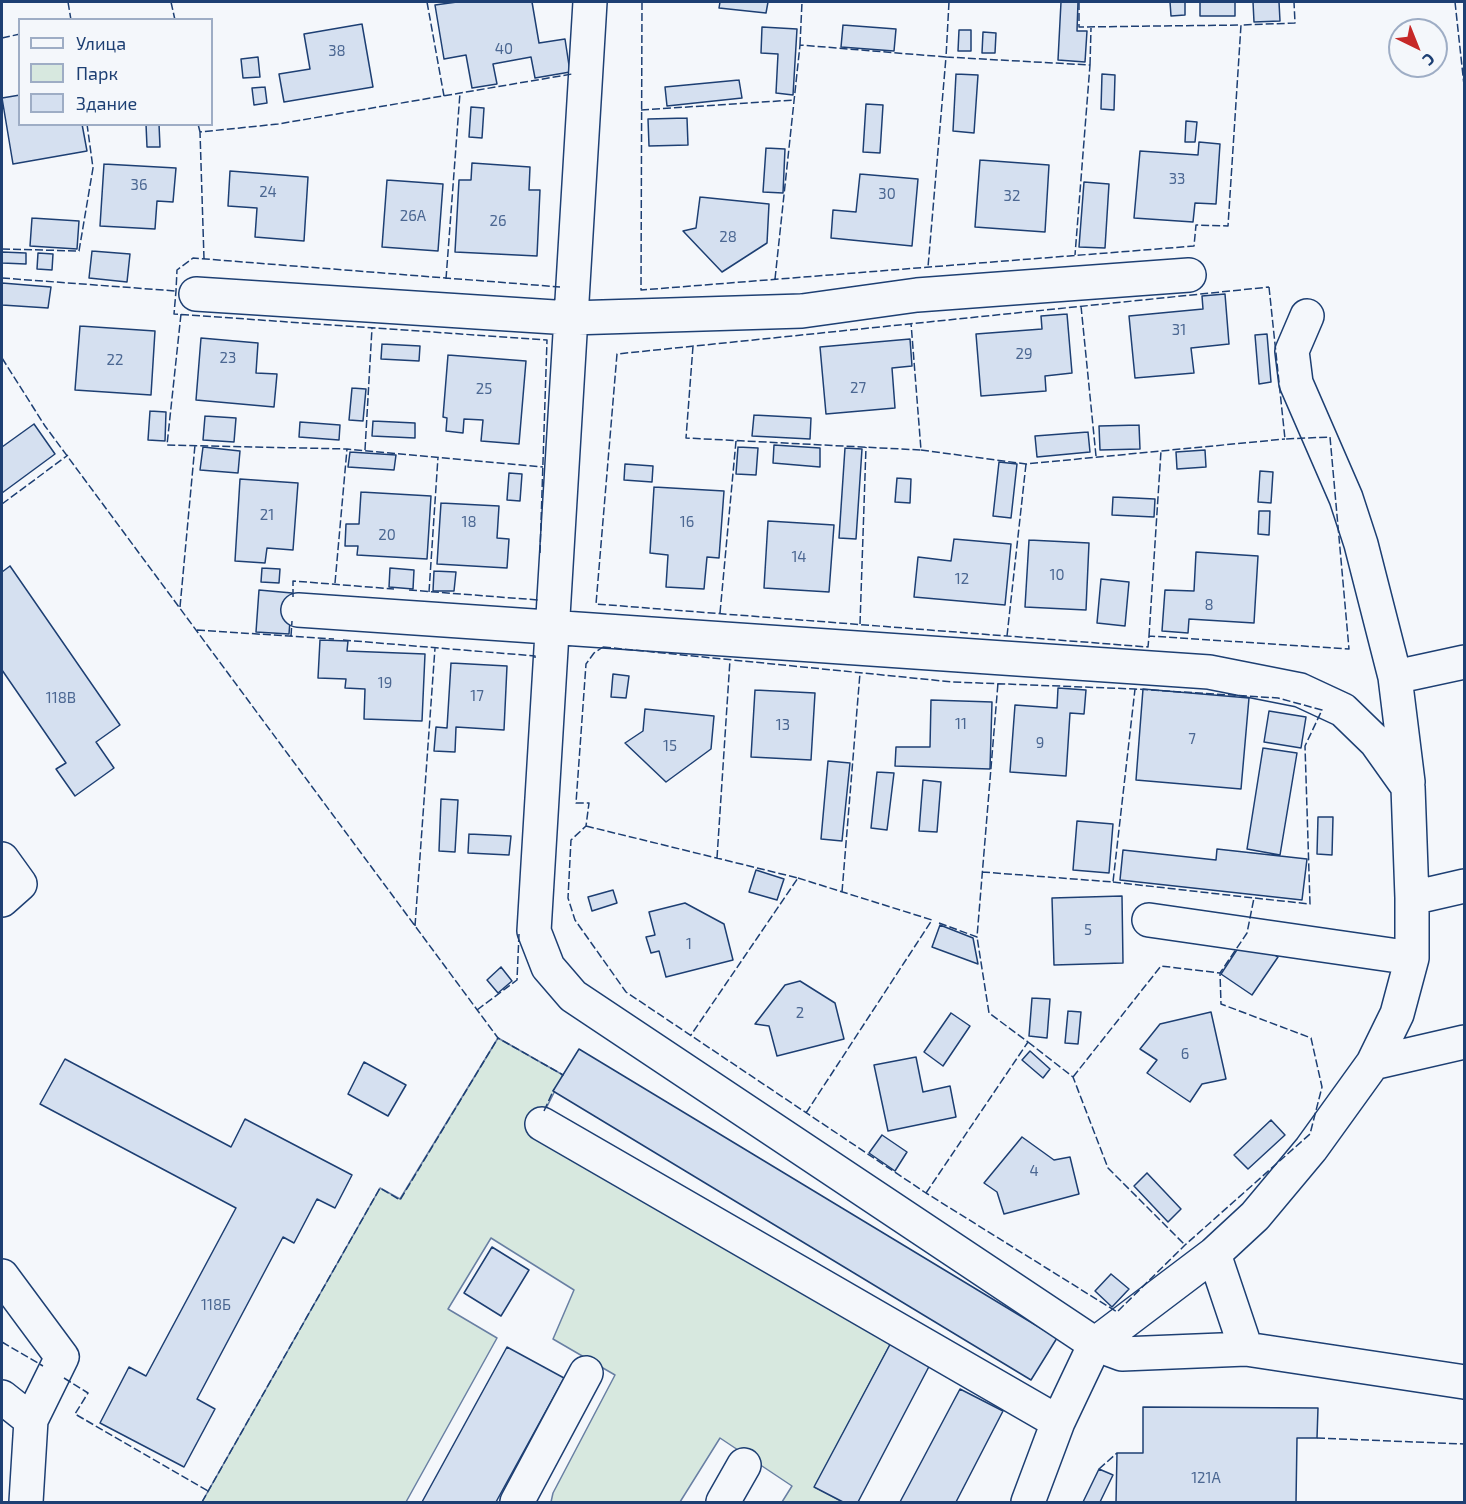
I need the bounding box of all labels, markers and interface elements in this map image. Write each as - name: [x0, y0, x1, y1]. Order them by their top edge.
- legend: [18, 18, 213, 126]
- north arrow: [1388, 18, 1448, 78]
- text: Улица: [76, 32, 126, 54]
- house number: 40: [495, 40, 513, 58]
- house number: 38: [328, 42, 346, 60]
- text: С: [1419, 50, 1439, 70]
- text: Парк: [76, 62, 118, 84]
- text: Здание: [76, 92, 137, 114]
- house number: 33: [1169, 170, 1185, 188]
- house number: 36: [131, 176, 147, 194]
- house number: 24: [259, 183, 277, 201]
- house number: 30: [878, 185, 896, 203]
- house number: 32: [1004, 187, 1020, 205]
- house number: 26А: [400, 207, 426, 225]
- house number: 26: [489, 212, 507, 230]
- house number: 28: [719, 228, 737, 246]
- house number: 31: [1172, 321, 1186, 339]
- house number: 29: [1015, 345, 1033, 363]
- house number: 23: [220, 349, 236, 367]
- house number: 22: [107, 351, 123, 369]
- house number: 27: [850, 379, 866, 397]
- house number: 25: [476, 380, 492, 398]
- house number: 21: [260, 506, 274, 524]
- house number: 18: [461, 513, 477, 531]
- house number: 16: [680, 513, 694, 531]
- house number: 20: [378, 526, 396, 544]
- house number: 14: [791, 548, 807, 566]
- house number: 10: [1049, 566, 1065, 584]
- house number: 12: [955, 570, 969, 588]
- house number: 8: [1204, 596, 1214, 614]
- house number: 19: [378, 674, 392, 692]
- house number: 17: [470, 687, 484, 705]
- house number: 118В: [46, 689, 76, 707]
- house number: 11: [955, 715, 967, 733]
- house number: 13: [776, 716, 790, 734]
- house number: 7: [1188, 730, 1196, 748]
- house number: 9: [1036, 734, 1044, 752]
- house number: 15: [663, 737, 677, 755]
- house number: 5: [1084, 921, 1092, 939]
- house number: 1: [686, 935, 692, 953]
- house number: 2: [796, 1004, 804, 1022]
- house number: 6: [1181, 1045, 1189, 1063]
- house number: 4: [1029, 1162, 1039, 1180]
- house number: 118Б: [201, 1296, 231, 1314]
- house number: 121А: [1191, 1469, 1221, 1487]

